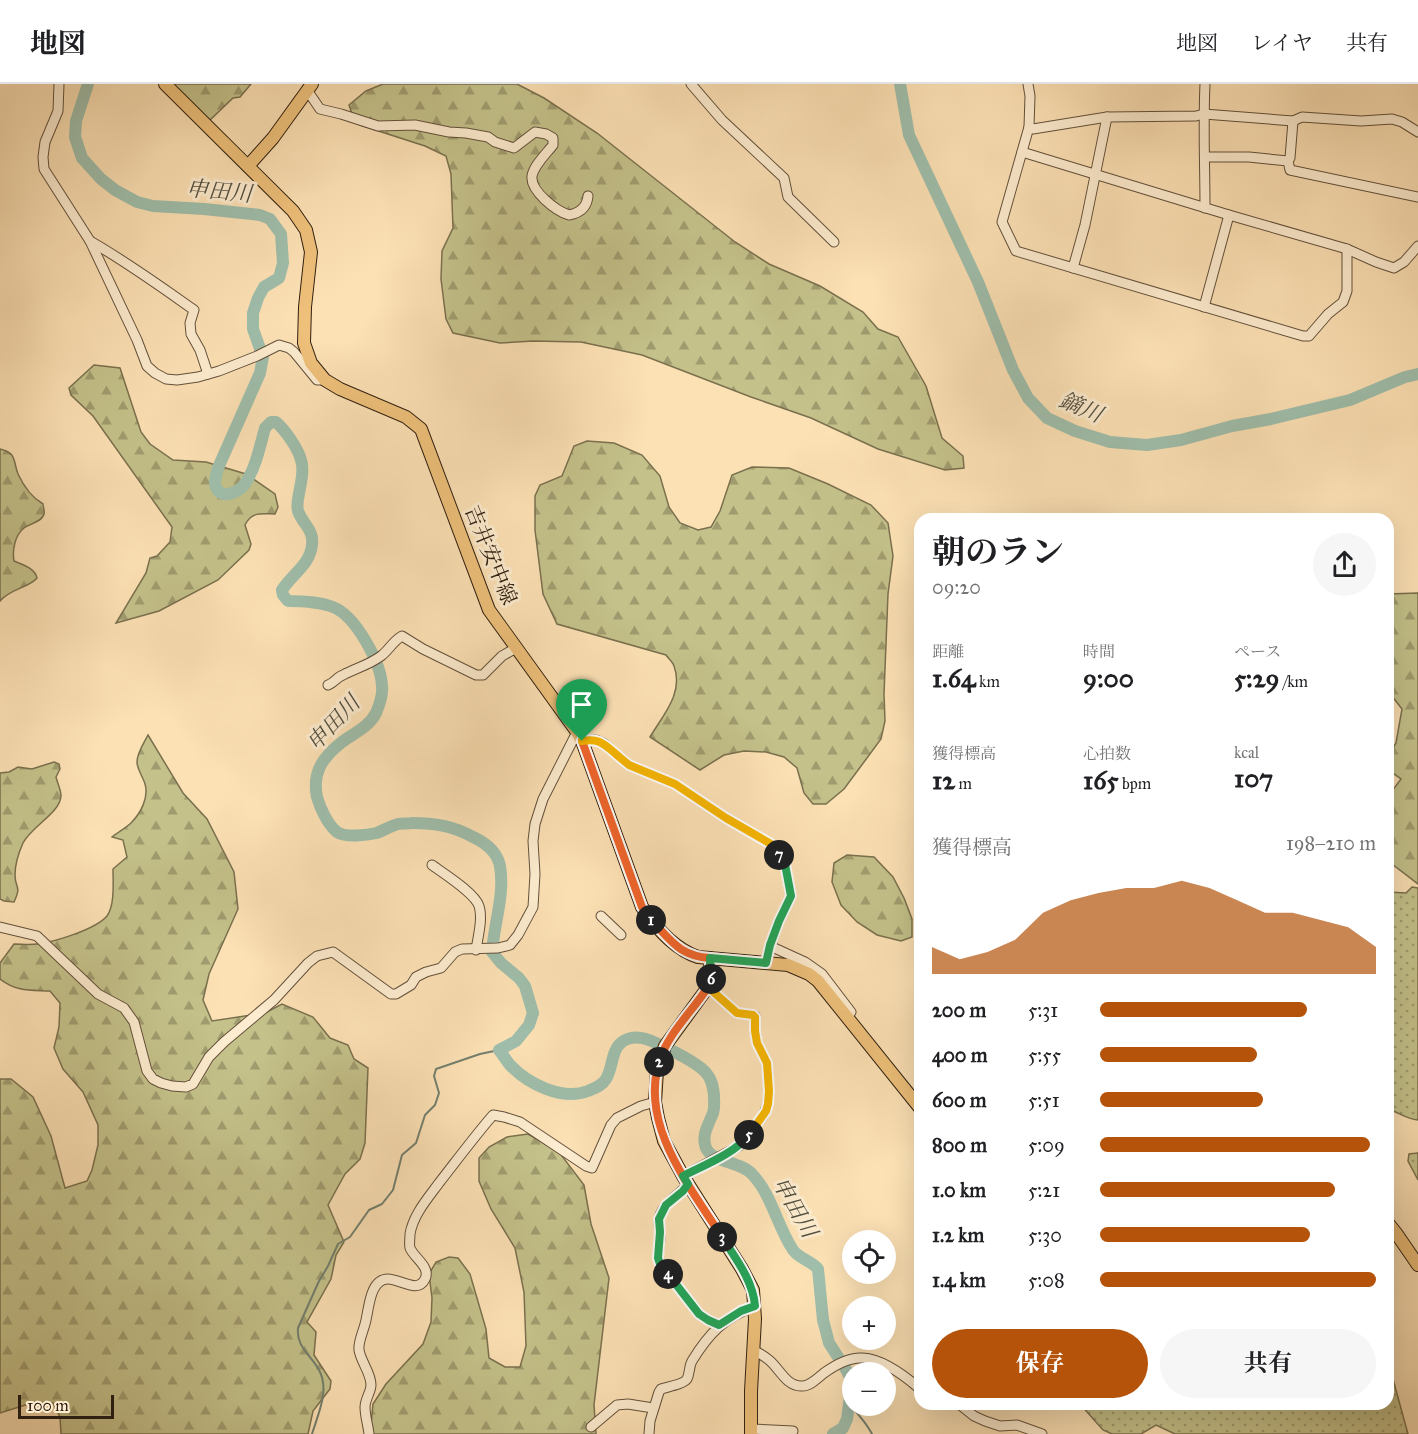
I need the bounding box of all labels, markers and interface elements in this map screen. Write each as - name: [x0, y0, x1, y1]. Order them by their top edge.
- text: 地図: [30, 26, 86, 61]
- text: 地図: [1176, 30, 1218, 56]
- text: レイヤ: [1251, 30, 1313, 56]
- text: 共有: [1346, 30, 1388, 56]
- water label: 申田川: [185, 175, 255, 207]
- water label: 鏑川: [1055, 386, 1108, 429]
- street label: 吉井安中線: [459, 501, 523, 609]
- text: 朝のラン: [932, 532, 1064, 572]
- button: share: [1313, 533, 1376, 596]
- text: 09:20: [932, 575, 981, 599]
- text: 距離: [932, 642, 964, 661]
- text: 時間: [1083, 642, 1115, 661]
- text: ペース: [1234, 642, 1281, 661]
- text: 1.64: [932, 662, 976, 694]
- text: 9:00: [1083, 662, 1134, 694]
- text: 5:29: [1234, 662, 1279, 694]
- text: km: [976, 672, 1000, 691]
- text: /km: [1279, 672, 1308, 691]
- pin: [556, 679, 607, 741]
- water label: 申田川: [301, 688, 367, 756]
- icon: arrive: [565, 688, 598, 721]
- text: kcal: [1234, 743, 1259, 762]
- text: 獲得標高: [932, 744, 996, 763]
- text: 心拍数: [1083, 744, 1131, 763]
- text: 107: [1234, 762, 1273, 794]
- text: 12: [932, 764, 955, 796]
- text: 165: [1083, 764, 1119, 796]
- text: m: [955, 774, 972, 793]
- text: bpm: [1119, 774, 1151, 793]
- text: 198–210 m: [1286, 831, 1376, 855]
- text: 獲得標高: [932, 835, 1012, 859]
- pin: 7: [764, 840, 794, 870]
- text: 7: [775, 845, 783, 864]
- pin: 1: [636, 905, 666, 935]
- text: 1: [648, 910, 654, 929]
- pin: 6: [696, 964, 726, 994]
- text: 6: [707, 969, 715, 988]
- text: 200 m: [932, 998, 986, 1022]
- text: 5:31: [1028, 998, 1058, 1022]
- text: 400 m: [932, 1043, 988, 1067]
- text: 5:55: [1028, 1043, 1061, 1067]
- pin: 2: [644, 1047, 674, 1077]
- text: 2: [655, 1052, 663, 1071]
- text: 600 m: [932, 1088, 987, 1112]
- text: 5:51: [1028, 1088, 1060, 1112]
- pin: 5: [734, 1120, 764, 1150]
- text: 5: [745, 1125, 753, 1144]
- text: 800 m: [932, 1133, 987, 1157]
- text: 5:09: [1028, 1133, 1065, 1157]
- water label: 申田川: [767, 1172, 824, 1244]
- text: 1.0 km: [932, 1178, 986, 1202]
- text: 5:21: [1028, 1178, 1060, 1202]
- pin: 3: [707, 1222, 737, 1252]
- text: 1.2 km: [932, 1223, 984, 1247]
- text: 5:30: [1028, 1223, 1062, 1247]
- text: 3: [719, 1227, 725, 1246]
- map controls: [842, 1230, 896, 1416]
- button: locate: [842, 1230, 896, 1284]
- pin: 4: [653, 1259, 683, 1289]
- text: 4: [664, 1264, 672, 1283]
- text: 1.4 km: [932, 1268, 986, 1292]
- text: 5:08: [1028, 1268, 1065, 1292]
- button: +: [842, 1296, 896, 1350]
- button: 保存: [932, 1329, 1148, 1398]
- button: 共有: [1160, 1329, 1376, 1398]
- button: −: [842, 1362, 896, 1416]
- scale bar: [18, 1392, 114, 1420]
- text: 100 m: [27, 1396, 69, 1415]

